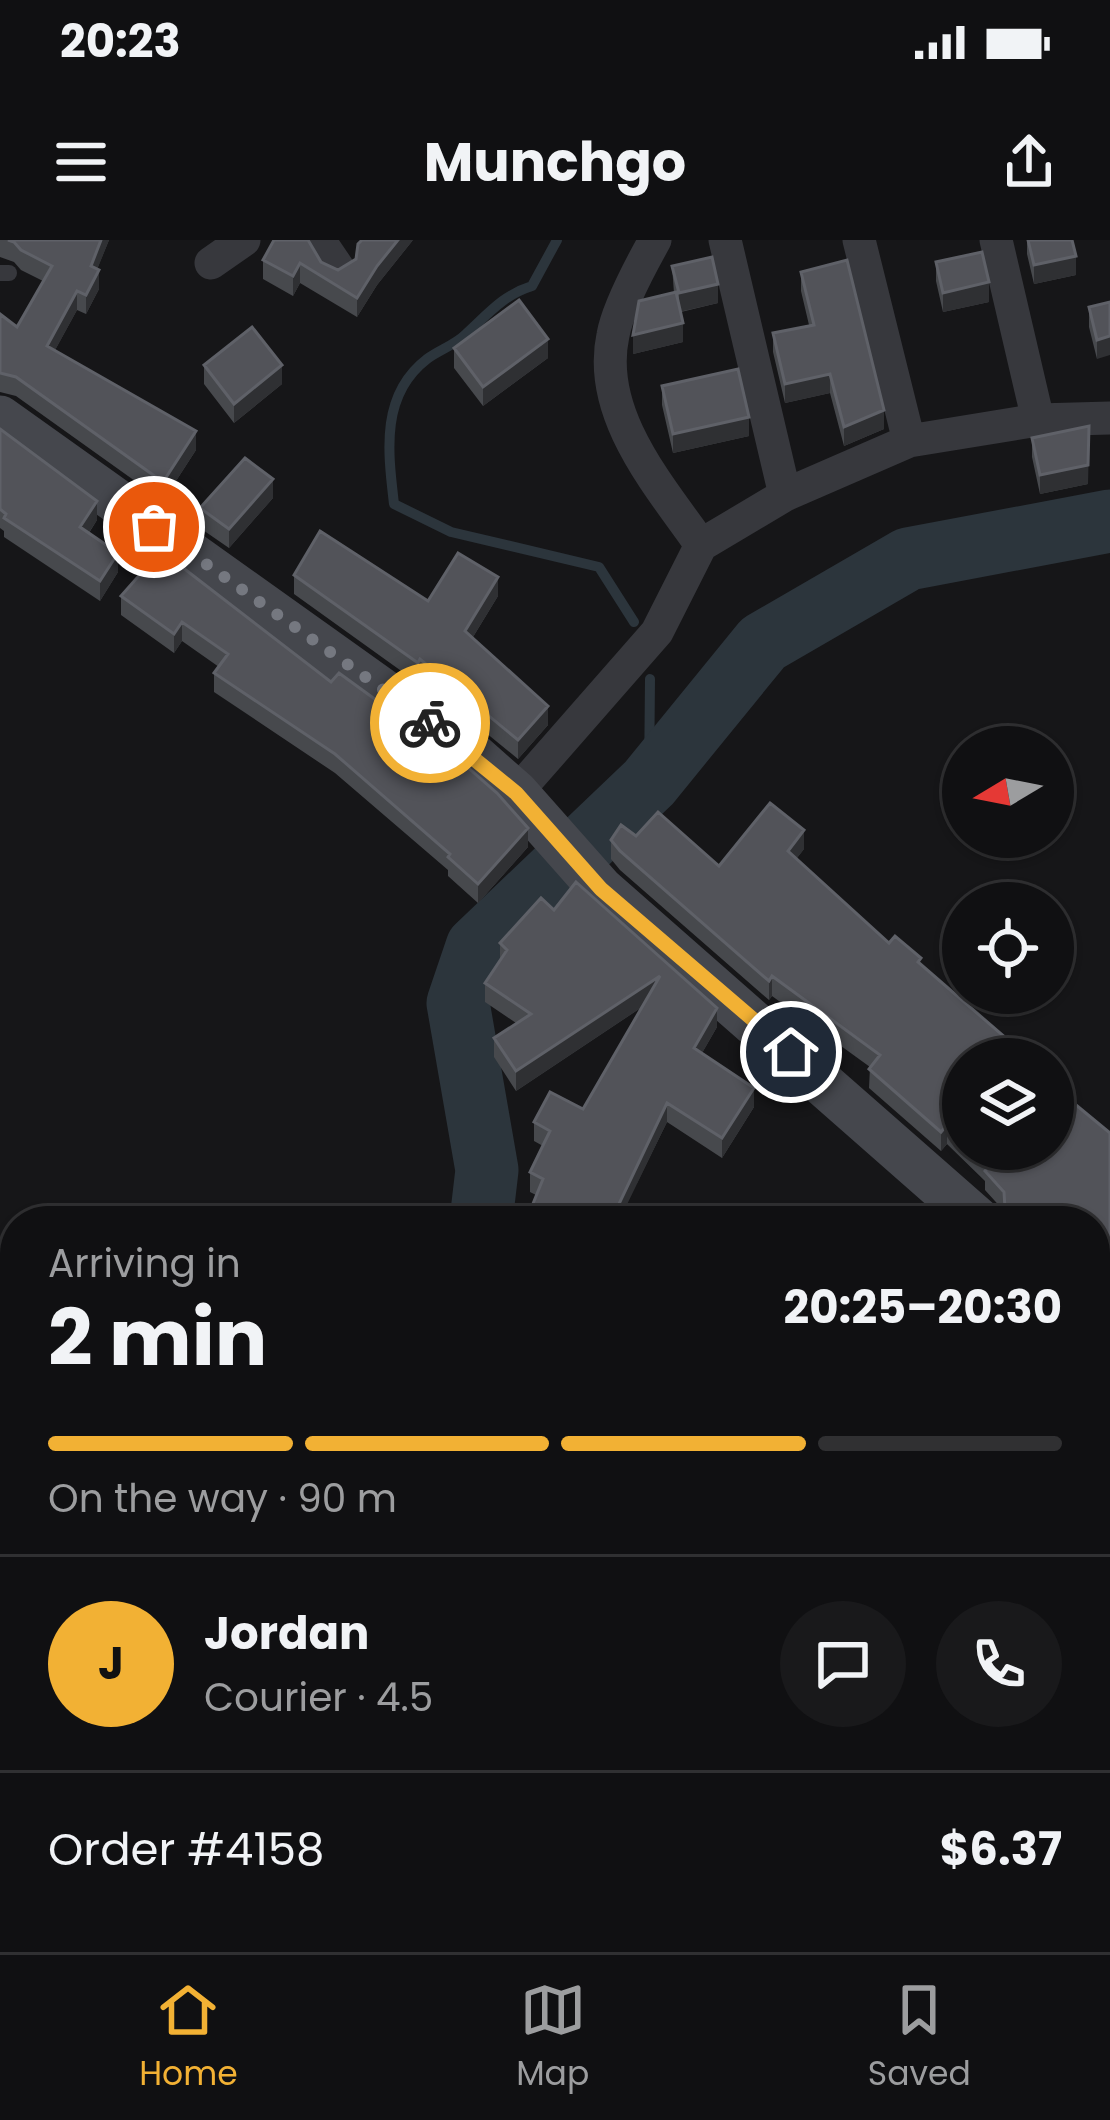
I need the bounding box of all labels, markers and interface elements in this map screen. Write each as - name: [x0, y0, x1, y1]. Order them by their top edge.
- text: 20:23: [60, 10, 181, 73]
- text: Munchgo: [424, 124, 686, 200]
- icon: menu: [48, 129, 114, 195]
- icon: share: [996, 129, 1062, 195]
- pin: [103, 476, 205, 578]
- icon: bag: [121, 494, 187, 560]
- courier: [370, 663, 490, 783]
- icon: bike: [397, 690, 463, 756]
- north arrow: [942, 726, 1074, 858]
- map controls: [942, 726, 1074, 1170]
- button: locate: [942, 882, 1074, 1014]
- pin: [740, 1001, 842, 1103]
- icon: home: [758, 1019, 824, 1085]
- button: layers: [942, 1038, 1074, 1170]
- text: Arriving in: [48, 1236, 241, 1291]
- text: 20:25–20:30: [784, 1276, 1062, 1339]
- text: 2 min: [48, 1283, 267, 1392]
- text: On the way · 90 m: [48, 1471, 397, 1526]
- button: chat: [780, 1601, 906, 1727]
- button: phone: [936, 1601, 1062, 1727]
- text: Jordan: [204, 1602, 369, 1665]
- text: J: [98, 1632, 124, 1695]
- text: Courier · 4.5: [204, 1670, 433, 1725]
- text: Order #4158: [48, 1818, 324, 1881]
- text: $6.37: [940, 1818, 1062, 1881]
- tab: Home: [139, 1977, 238, 2099]
- tab: Map: [516, 1977, 589, 2099]
- tab: Saved: [868, 1977, 971, 2099]

